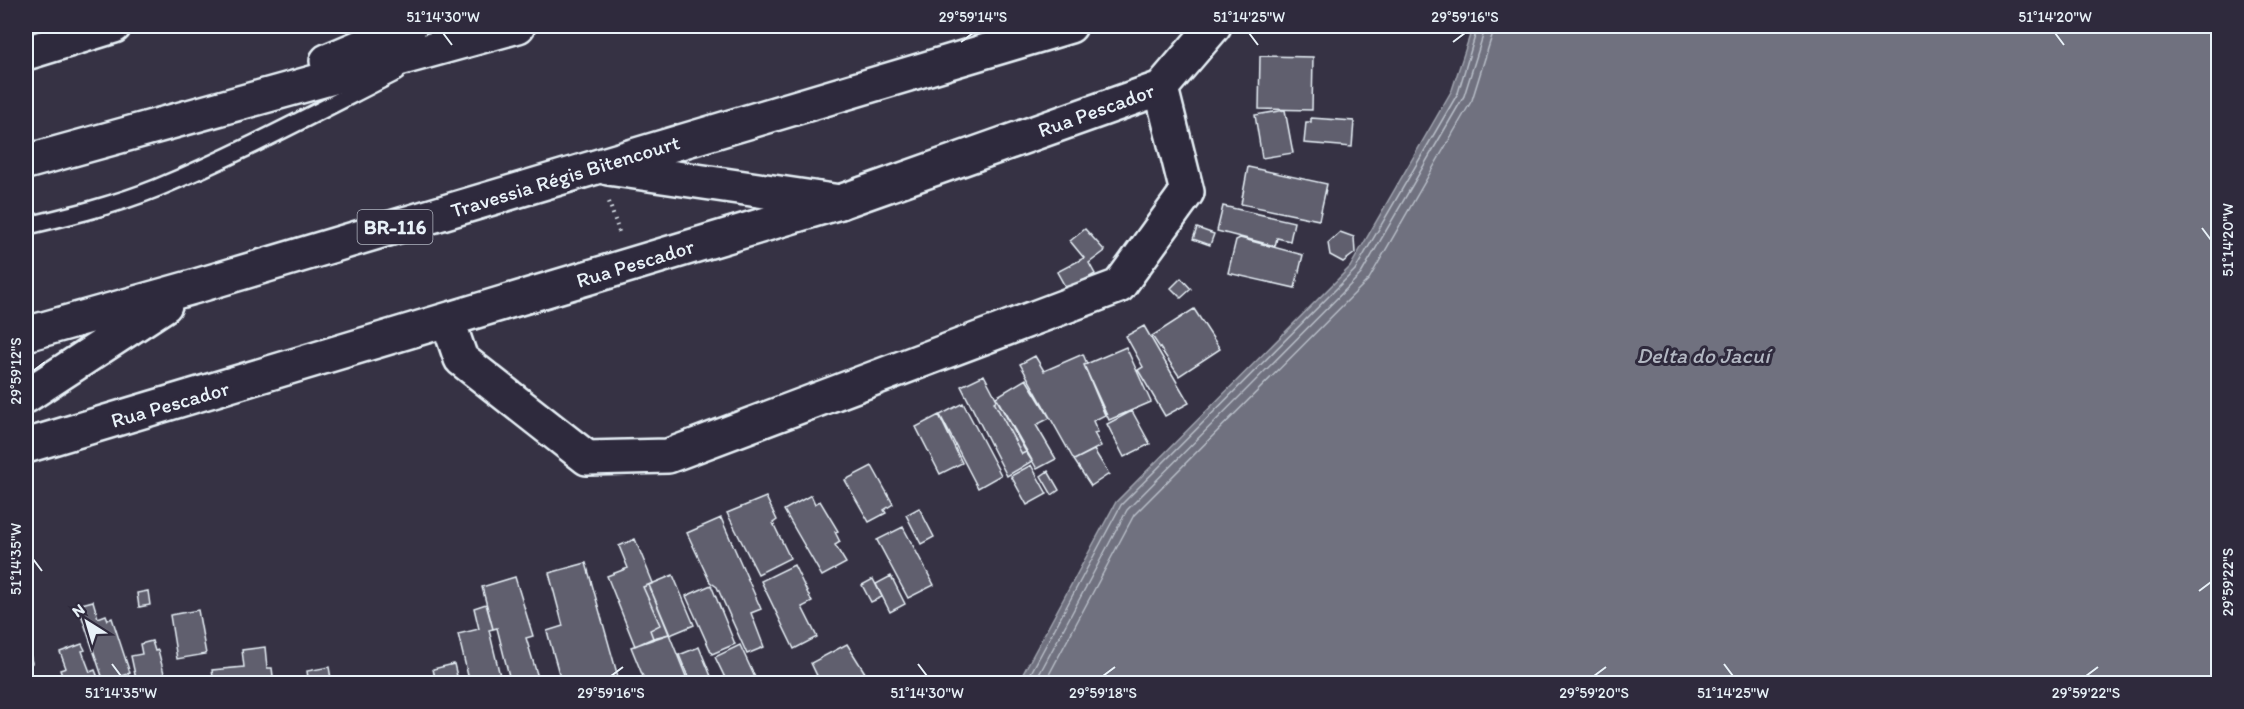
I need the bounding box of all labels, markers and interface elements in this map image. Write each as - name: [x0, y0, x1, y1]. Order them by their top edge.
- text: 51°14'30"W: [406, 8, 480, 26]
- text: 29°59'14"S: [939, 8, 1007, 26]
- text: 51°14'25"W: [1213, 8, 1285, 26]
- text: 29°59'16"S: [1431, 8, 1499, 26]
- text: 51°14'20"W: [2018, 8, 2092, 26]
- street label: Rua Pescador: [1035, 77, 1158, 143]
- street label: Travessia Régis Bitencourt: [448, 129, 683, 223]
- text: 51°14'20"W: [2219, 203, 2237, 277]
- road number: BR-116: [358, 210, 432, 244]
- street label: Rua Pescador: [573, 233, 697, 293]
- text: 29°59'12"S: [7, 337, 25, 405]
- water label: Delta do Jacuí: [1636, 342, 1773, 369]
- street label: Rua Pescador: [108, 375, 233, 433]
- text: 51°14'35"W: [7, 523, 25, 595]
- text: 29°59'22"S: [2219, 548, 2237, 616]
- north arrow: [57, 592, 117, 652]
- text: N: [68, 600, 88, 621]
- text: 51°14'35"W: [85, 684, 157, 702]
- text: 29°59'16"S: [577, 684, 645, 702]
- text: 51°14'30"W: [890, 684, 964, 702]
- text: 29°59'18"S: [1069, 684, 1137, 702]
- text: 29°59'20"S: [1559, 684, 1629, 702]
- text: 51°14'25"W: [1697, 684, 1769, 702]
- text: 29°59'22"S: [2052, 684, 2120, 702]

